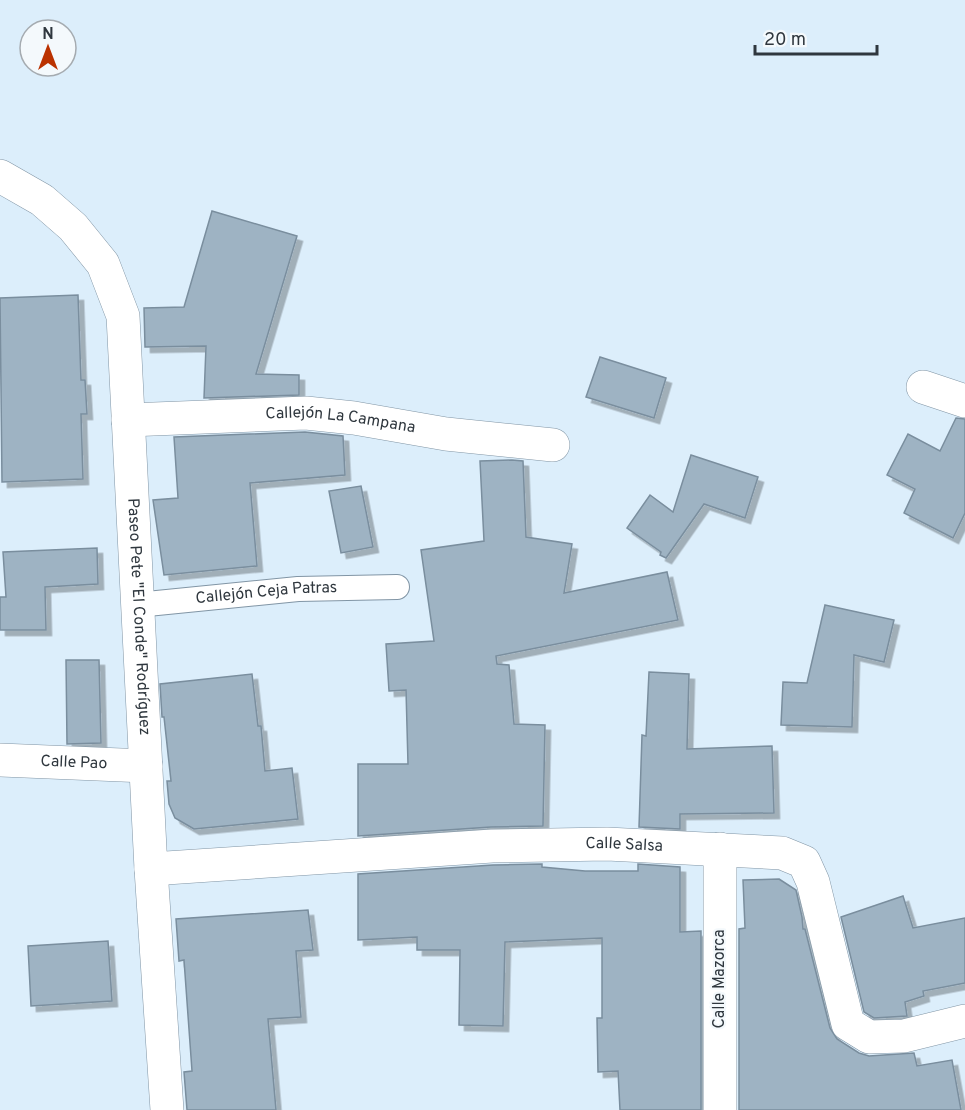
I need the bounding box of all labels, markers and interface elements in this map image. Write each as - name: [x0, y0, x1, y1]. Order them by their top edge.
- north arrow: [18, 18, 78, 78]
- scale bar: [755, 18, 876, 56]
- text: N: [42, 25, 54, 45]
- text: 20 m: [764, 29, 806, 52]
- street label: Callejón La Campana: [265, 403, 417, 438]
- street label: Paseo Pete "El Conde" Rodríguez: [122, 498, 154, 736]
- street label: Callejón Ceja Patras: [195, 578, 337, 609]
- street label: Calle Pao: [40, 752, 108, 774]
- street label: Calle Salsa: [585, 834, 663, 857]
- street label: Calle Mazorca: [710, 929, 730, 1029]

